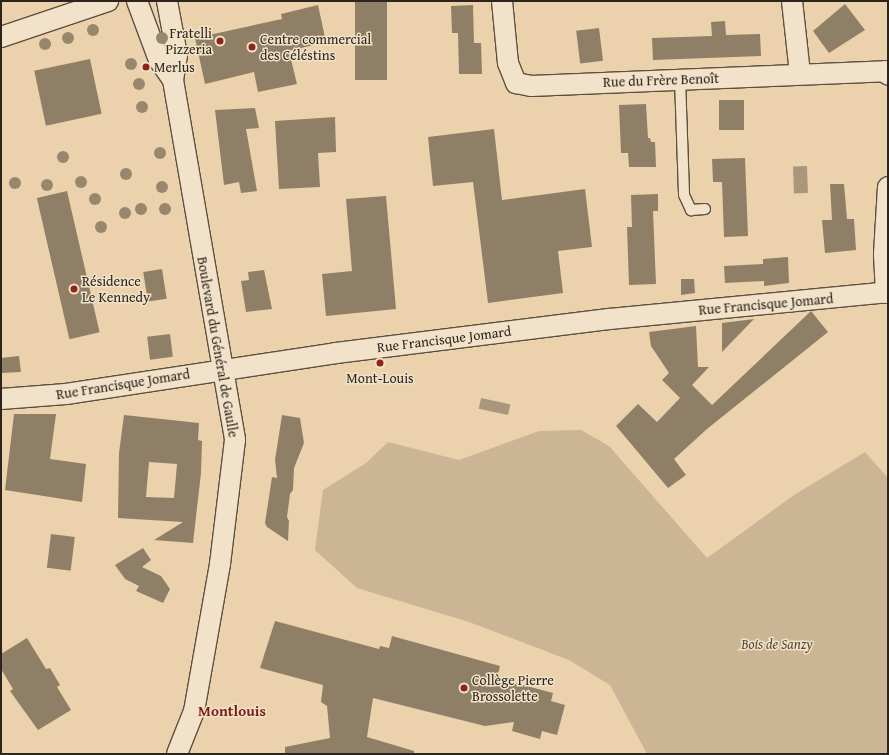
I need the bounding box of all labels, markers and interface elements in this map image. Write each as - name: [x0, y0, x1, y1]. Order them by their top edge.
- place label: Fratelli Pizzeria: [165, 25, 212, 58]
- place label: Centre commercial des Céléstins: [260, 31, 371, 64]
- marker: Fratelli Pizzeria: [215, 36, 225, 46]
- marker: Centre commercial des Céléstins: [247, 42, 257, 52]
- place label: Merlus: [154, 59, 195, 75]
- marker: Merlus: [141, 62, 151, 72]
- street label: Rue du Frère Benoît: [603, 70, 719, 90]
- street label: Boulevard du Général de Gaulle: [194, 255, 242, 439]
- place label: Résidence Le Kennedy: [82, 273, 150, 306]
- marker: Résidence Le Kennedy: [69, 284, 79, 294]
- street label: Rue Francisque Jomard: [698, 290, 834, 318]
- street label: Rue Francisque Jomard: [376, 322, 512, 356]
- marker: Mont-Louis: [375, 358, 385, 368]
- street label: Rue Francisque Jomard: [55, 365, 191, 403]
- place label: Mont-Louis: [346, 370, 414, 386]
- park label: Bois de Sanzy: [741, 636, 813, 652]
- place label: Collège Pierre Brossolette: [472, 672, 554, 704]
- marker: Collège Pierre Brossolette: [459, 683, 469, 693]
- district label: Montlouis: [198, 702, 266, 720]

